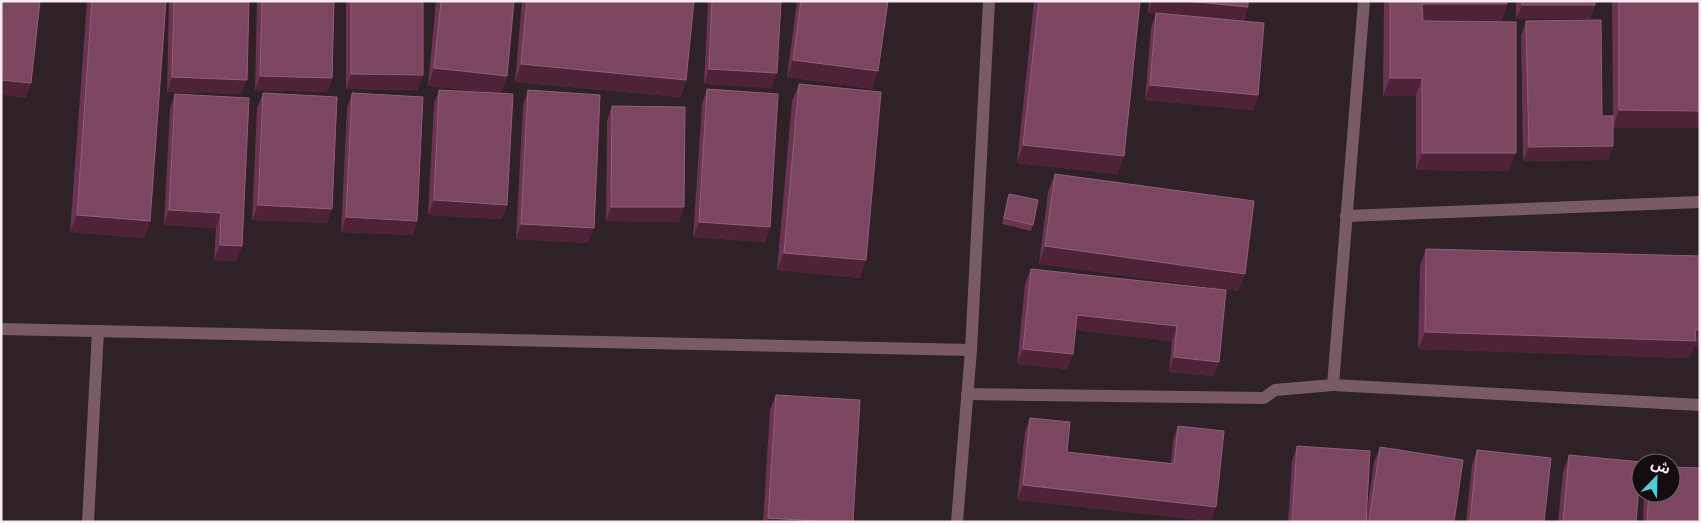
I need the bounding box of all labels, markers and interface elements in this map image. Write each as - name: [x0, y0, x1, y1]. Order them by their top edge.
- north arrow: [1631, 453, 1681, 503]
- text: ش: [1648, 453, 1674, 479]

